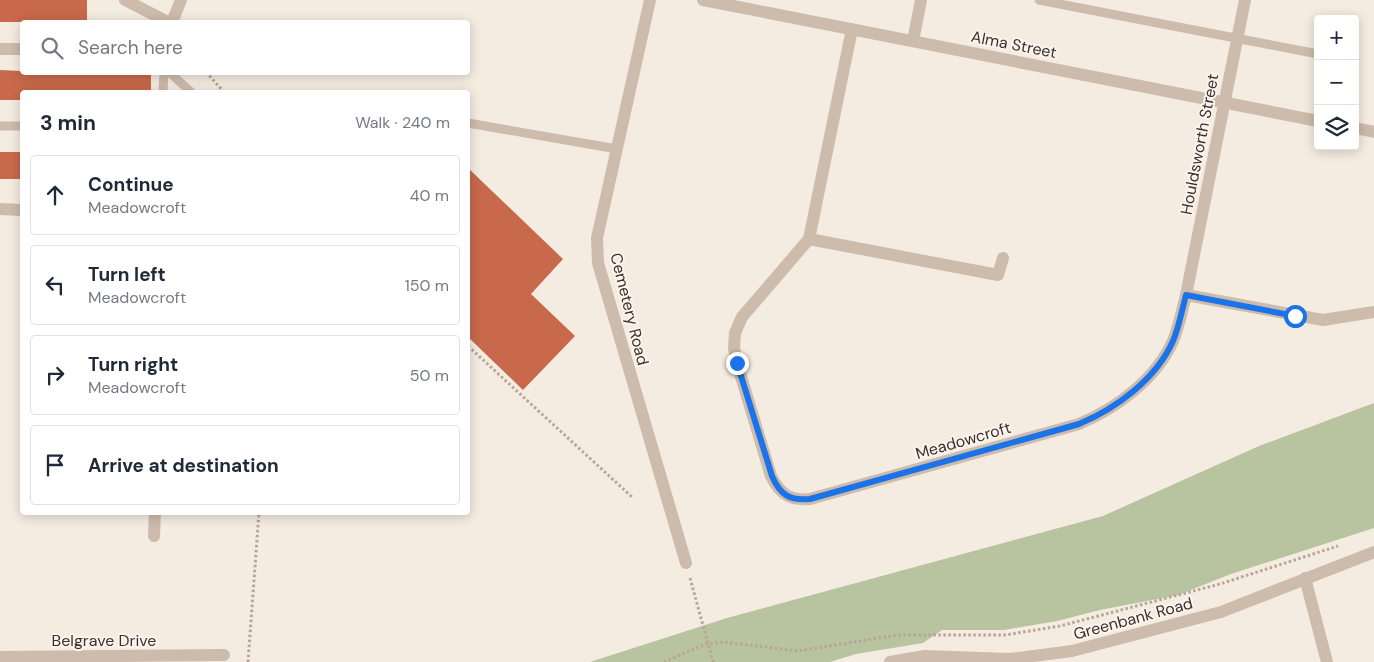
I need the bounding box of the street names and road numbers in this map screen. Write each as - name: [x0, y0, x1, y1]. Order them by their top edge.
- street label: Alma Street: [969, 26, 1058, 63]
- street label: Houldsworth Street: [1176, 72, 1223, 216]
- street label: Cemetery Road: [605, 251, 654, 367]
- street label: Meadowcroft: [913, 417, 1013, 464]
- street label: Greenbank Road: [1071, 592, 1195, 644]
- street label: Belgrave Drive: [52, 630, 156, 651]

